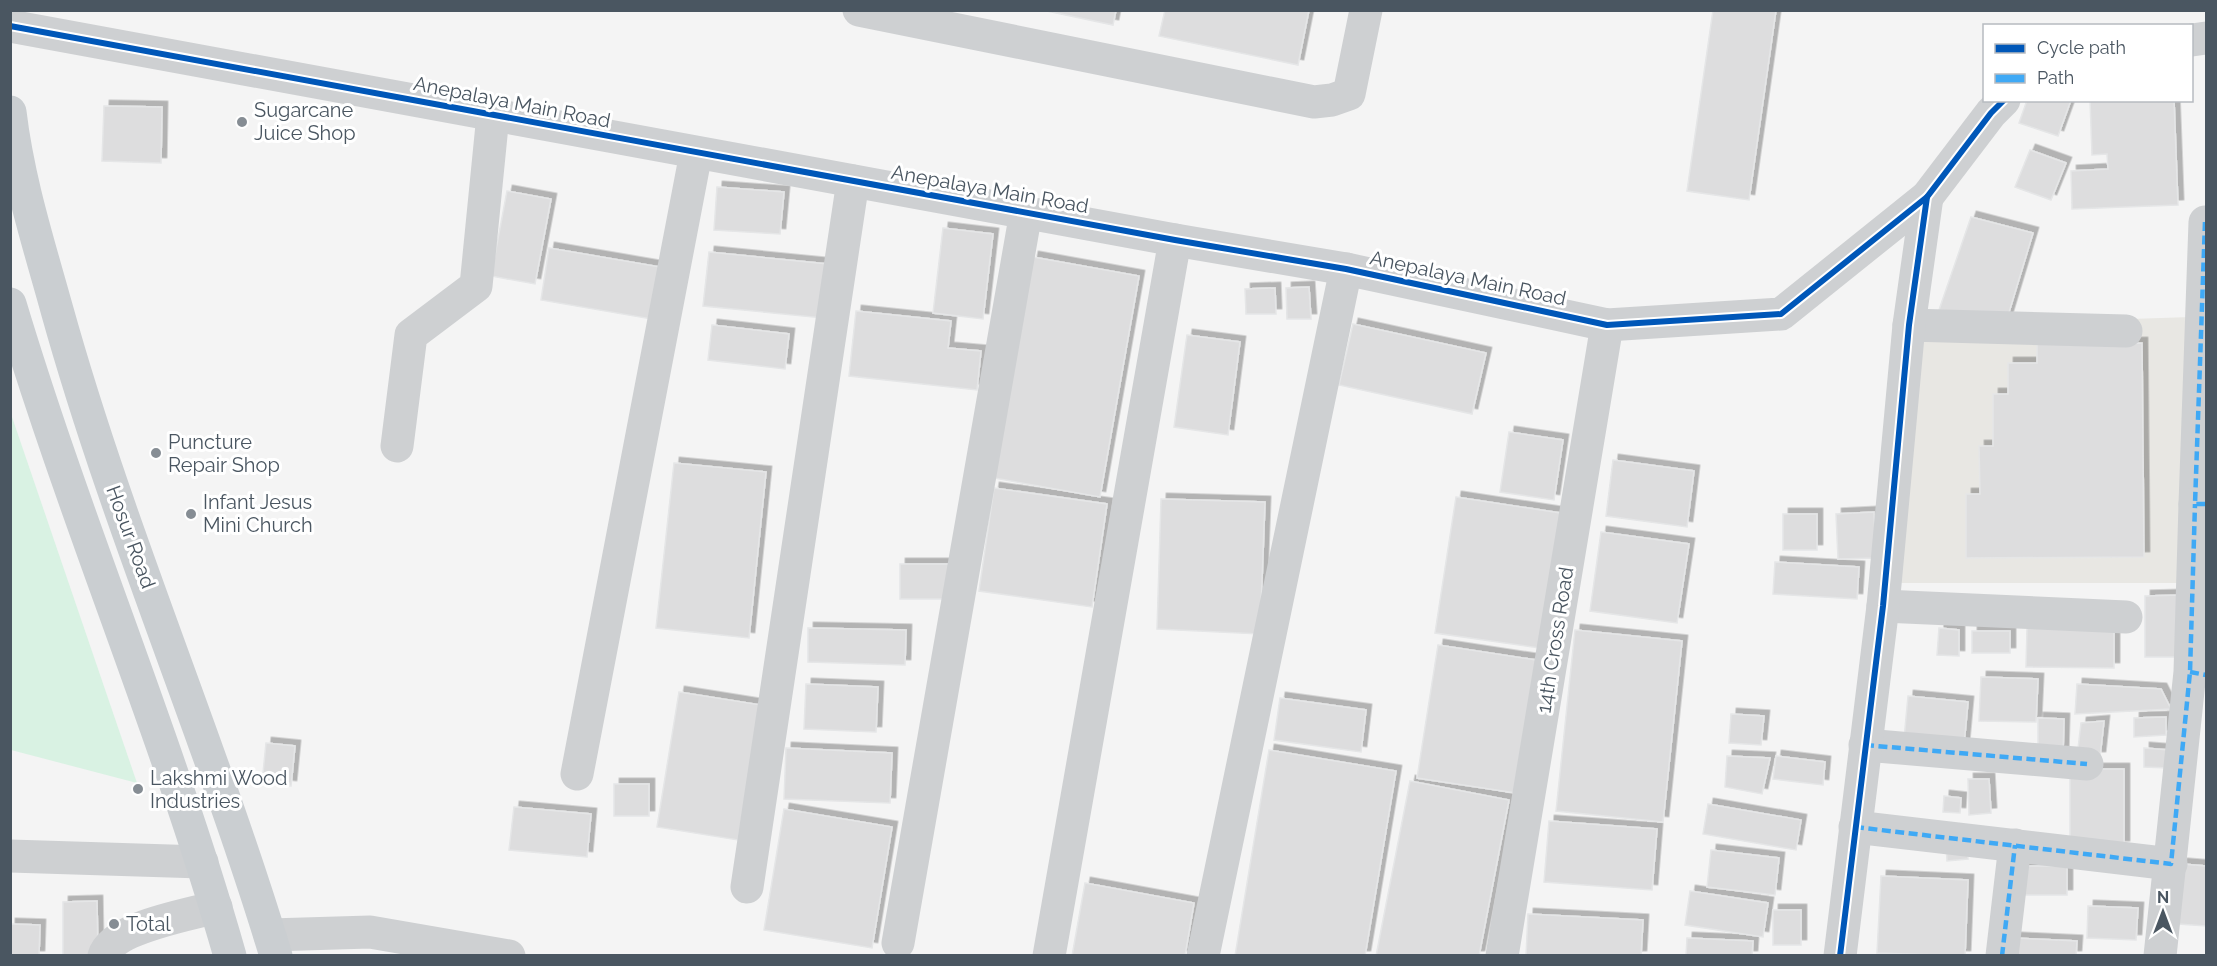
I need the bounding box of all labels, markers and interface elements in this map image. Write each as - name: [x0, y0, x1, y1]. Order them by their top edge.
- legend: [1983, 24, 2193, 102]
- text: Cycle path: [2037, 37, 2126, 58]
- text: Path: [2037, 67, 2074, 88]
- street label: Anepalaya Main Road: [411, 71, 613, 133]
- place label: Sugarcane Juice Shop: [254, 98, 356, 145]
- marker: Sugarcane Juice Shop: [235, 115, 249, 129]
- street label: Anepalaya Main Road: [889, 160, 1091, 218]
- street label: Anepalaya Main Road: [1368, 245, 1568, 311]
- place label: Puncture Repair Shop: [168, 430, 280, 477]
- marker: Puncture Repair Shop: [149, 446, 163, 460]
- street label: Hosur Road: [101, 482, 161, 592]
- place label: Infant Jesus Mini Church: [203, 490, 313, 537]
- marker: Infant Jesus Mini Church: [184, 507, 198, 521]
- street label: 14th Cross Road: [1532, 565, 1578, 715]
- place label: Lakshmi Wood Industries: [150, 766, 287, 813]
- marker: Lakshmi Wood Industries: [131, 782, 145, 796]
- north arrow: [2133, 882, 2193, 942]
- text: N: [2157, 888, 2169, 907]
- place label: Total: [126, 912, 171, 936]
- marker: Total: [107, 917, 121, 931]

